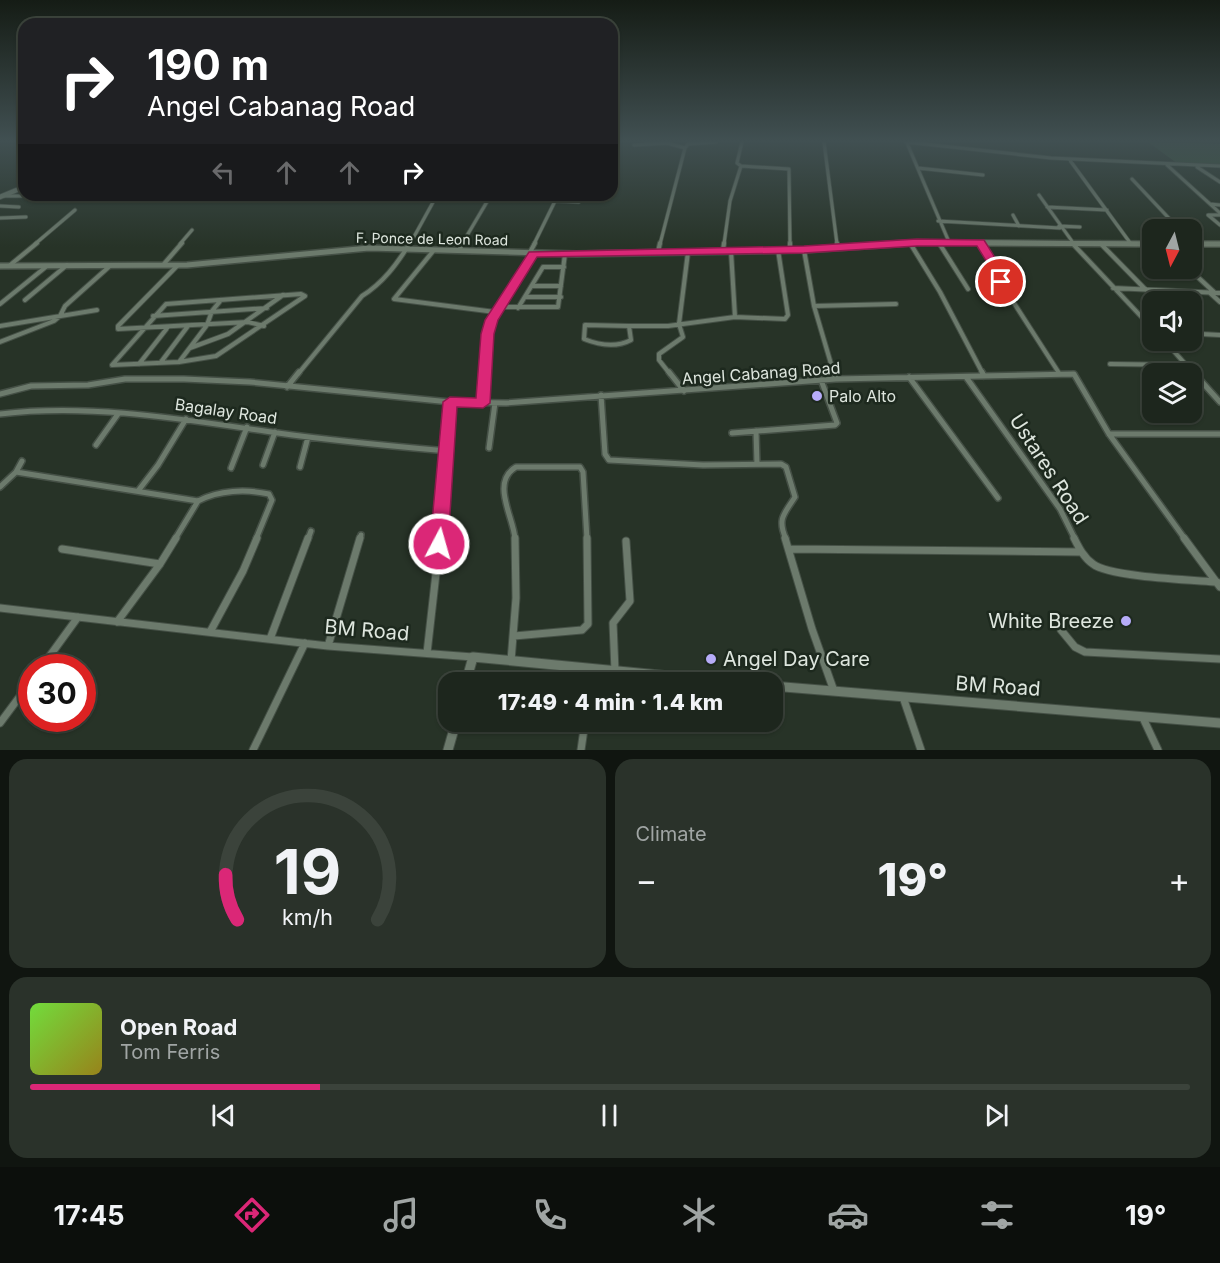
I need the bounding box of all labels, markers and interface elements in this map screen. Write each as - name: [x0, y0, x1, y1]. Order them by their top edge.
- text: 190 m: [147, 39, 269, 90]
- icon: right: [48, 42, 126, 120]
- text: Angel Cabanag Road: [147, 90, 415, 123]
- icon: left: [207, 156, 240, 189]
- icon: ahead: [270, 156, 303, 189]
- icon: ahead: [333, 156, 366, 189]
- icon: right: [396, 156, 429, 189]
- north arrow: [1142, 219, 1202, 279]
- map controls: [1142, 219, 1202, 423]
- street label: F. Ponce de Leon Road: [356, 229, 508, 248]
- pin: [975, 256, 1026, 307]
- icon: arrive: [984, 265, 1017, 298]
- button: sound: [1142, 291, 1202, 351]
- street label: Angel Cabanag Road: [681, 357, 841, 389]
- button: layers: [1142, 363, 1202, 423]
- place label: Palo Alto: [829, 386, 896, 406]
- marker: Palo Alto: [810, 389, 824, 403]
- street label: Bagalay Road: [174, 394, 278, 428]
- street label: Ustares Road: [1004, 409, 1094, 529]
- position arrow: [407, 512, 471, 576]
- place label: White Breeze: [988, 609, 1114, 633]
- street label: BM Road: [324, 614, 410, 646]
- marker: White Breeze: [1119, 614, 1133, 628]
- place label: Angel Day Care: [723, 647, 870, 671]
- marker: Angel Day Care: [704, 652, 718, 666]
- speed limit sign: 30: [18, 654, 96, 732]
- street label: BM Road: [955, 671, 1041, 701]
- text: 17:49 · 4 min · 1.4 km: [498, 689, 723, 715]
- text: Climate: [636, 822, 707, 846]
- text: 19: [274, 834, 341, 909]
- text: 19°: [878, 852, 948, 907]
- text: −: [636, 860, 657, 900]
- text: +: [1168, 860, 1190, 900]
- text: km/h: [282, 905, 333, 931]
- text: Open Road: [120, 1014, 237, 1040]
- text: Tom Ferris: [120, 1040, 220, 1064]
- icon: previous: [207, 1099, 240, 1132]
- icon: pause: [593, 1099, 626, 1132]
- icon: next: [980, 1099, 1013, 1132]
- icon: directions: [231, 1194, 273, 1236]
- icon: music: [380, 1194, 422, 1236]
- icon: phone: [529, 1194, 571, 1236]
- icon: climate: [678, 1194, 720, 1236]
- icon: car: [827, 1194, 869, 1236]
- icon: filters: [976, 1194, 1018, 1236]
- text: 17:45: [53, 1199, 124, 1232]
- text: 19°: [1125, 1199, 1166, 1232]

